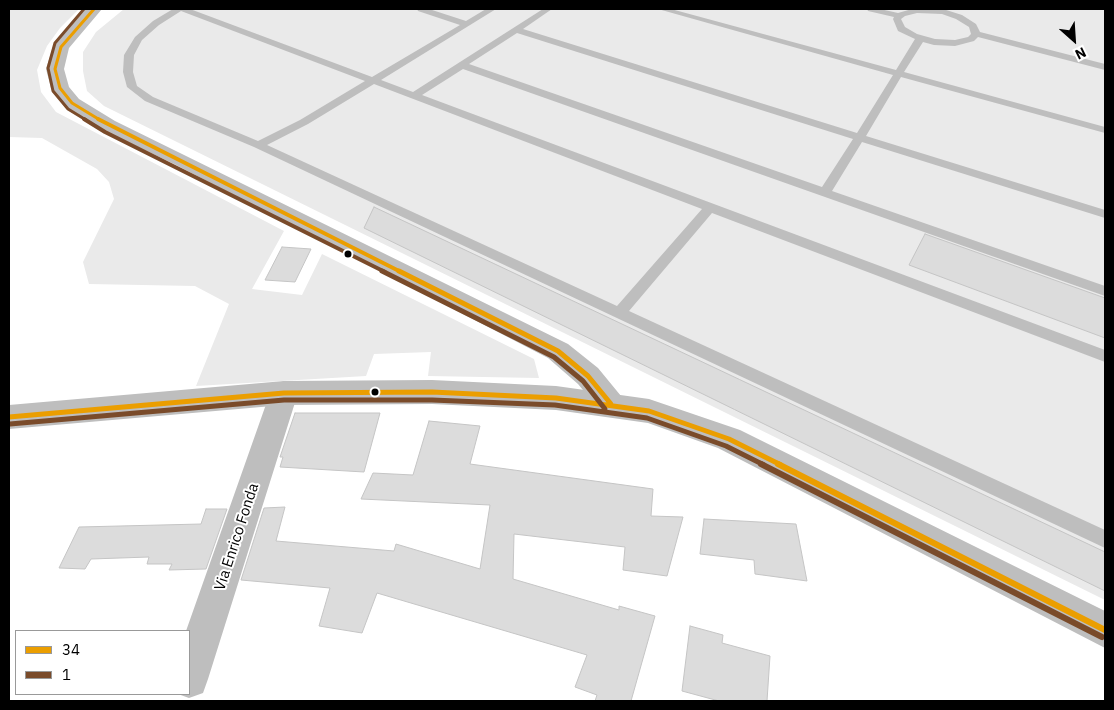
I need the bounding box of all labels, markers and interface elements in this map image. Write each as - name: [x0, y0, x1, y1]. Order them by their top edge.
- north arrow: [1049, 15, 1099, 65]
- text: N: [1072, 43, 1089, 64]
- unlabelled marker: [343, 249, 353, 259]
- unlabelled marker: [370, 387, 380, 397]
- street label: Via Enrico Fonda: [211, 481, 263, 593]
- legend: [15, 630, 190, 695]
- text: 34: [62, 640, 80, 659]
- text: 1: [62, 665, 71, 684]

